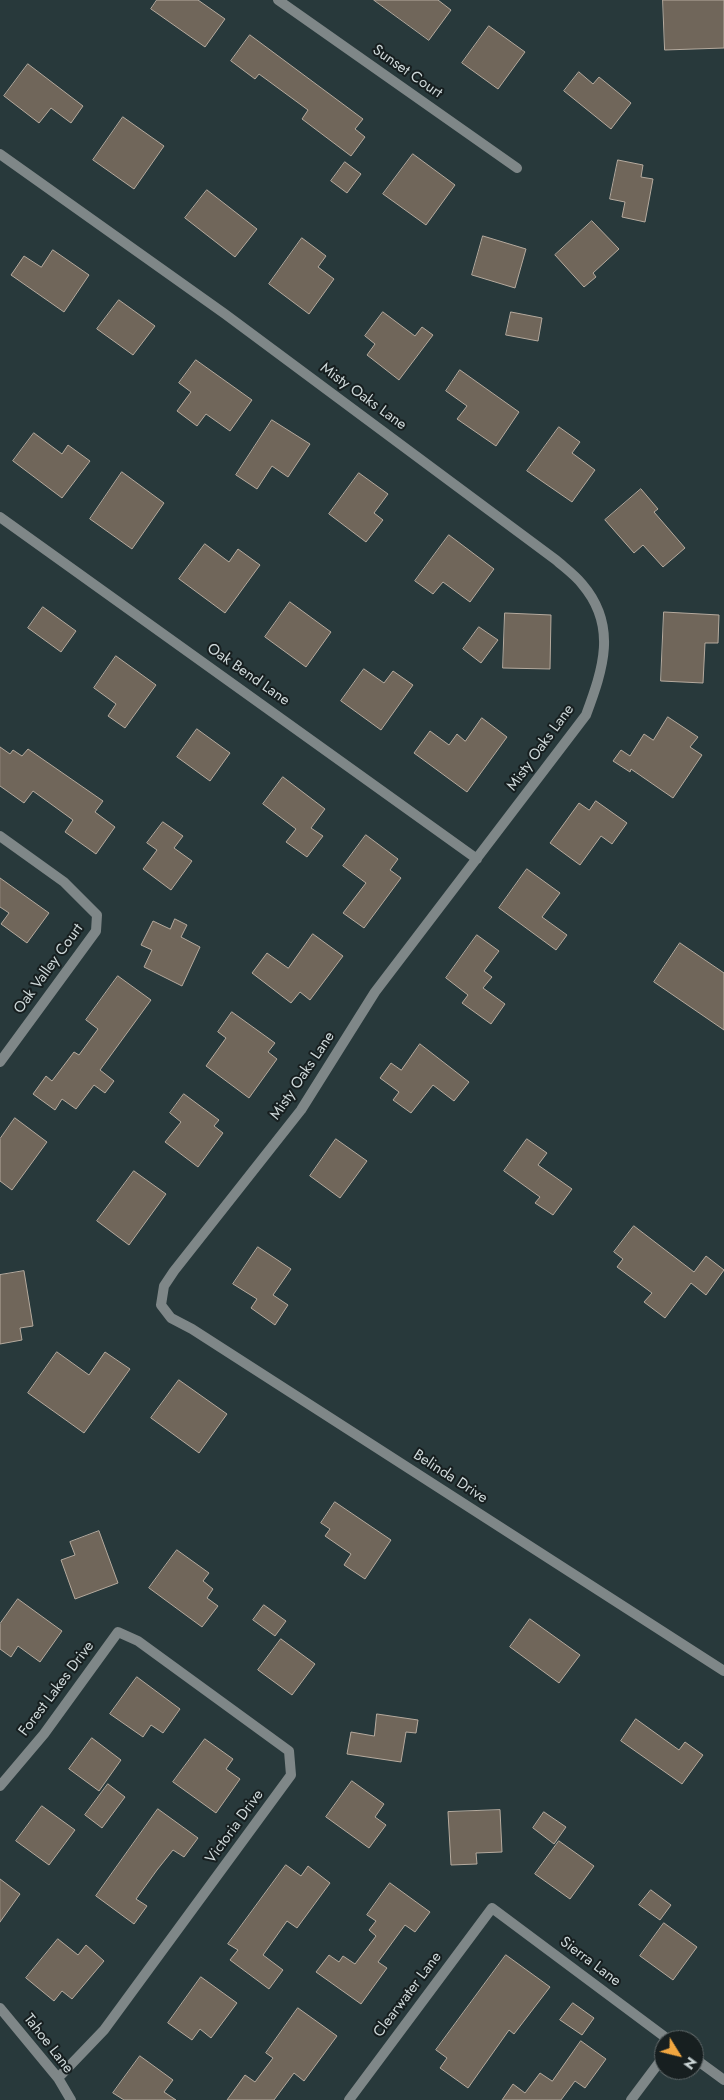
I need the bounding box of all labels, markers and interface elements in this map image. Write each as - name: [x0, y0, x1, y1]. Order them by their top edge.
- street label: Sunset Court: [369, 41, 445, 103]
- street label: Misty Oaks Lane: [316, 360, 410, 434]
- street label: Oak Bend Lane: [203, 640, 293, 710]
- street label: Misty Oaks Lane: [504, 701, 578, 795]
- street label: Oak Valley Court: [10, 921, 88, 1017]
- street label: Misty Oaks Lane: [267, 1028, 339, 1124]
- street label: Belinda Drive: [409, 1446, 491, 1508]
- street label: Forest Lakes Drive: [16, 1638, 98, 1740]
- street label: Victoria Drive: [202, 1787, 268, 1867]
- street label: Sierra Lane: [556, 1933, 624, 1991]
- street label: Clearwater Lane: [370, 1949, 446, 2041]
- street label: Tahoe Lane: [19, 2011, 77, 2077]
- north arrow: [654, 2030, 704, 2080]
- text: N: [679, 2053, 702, 2074]

